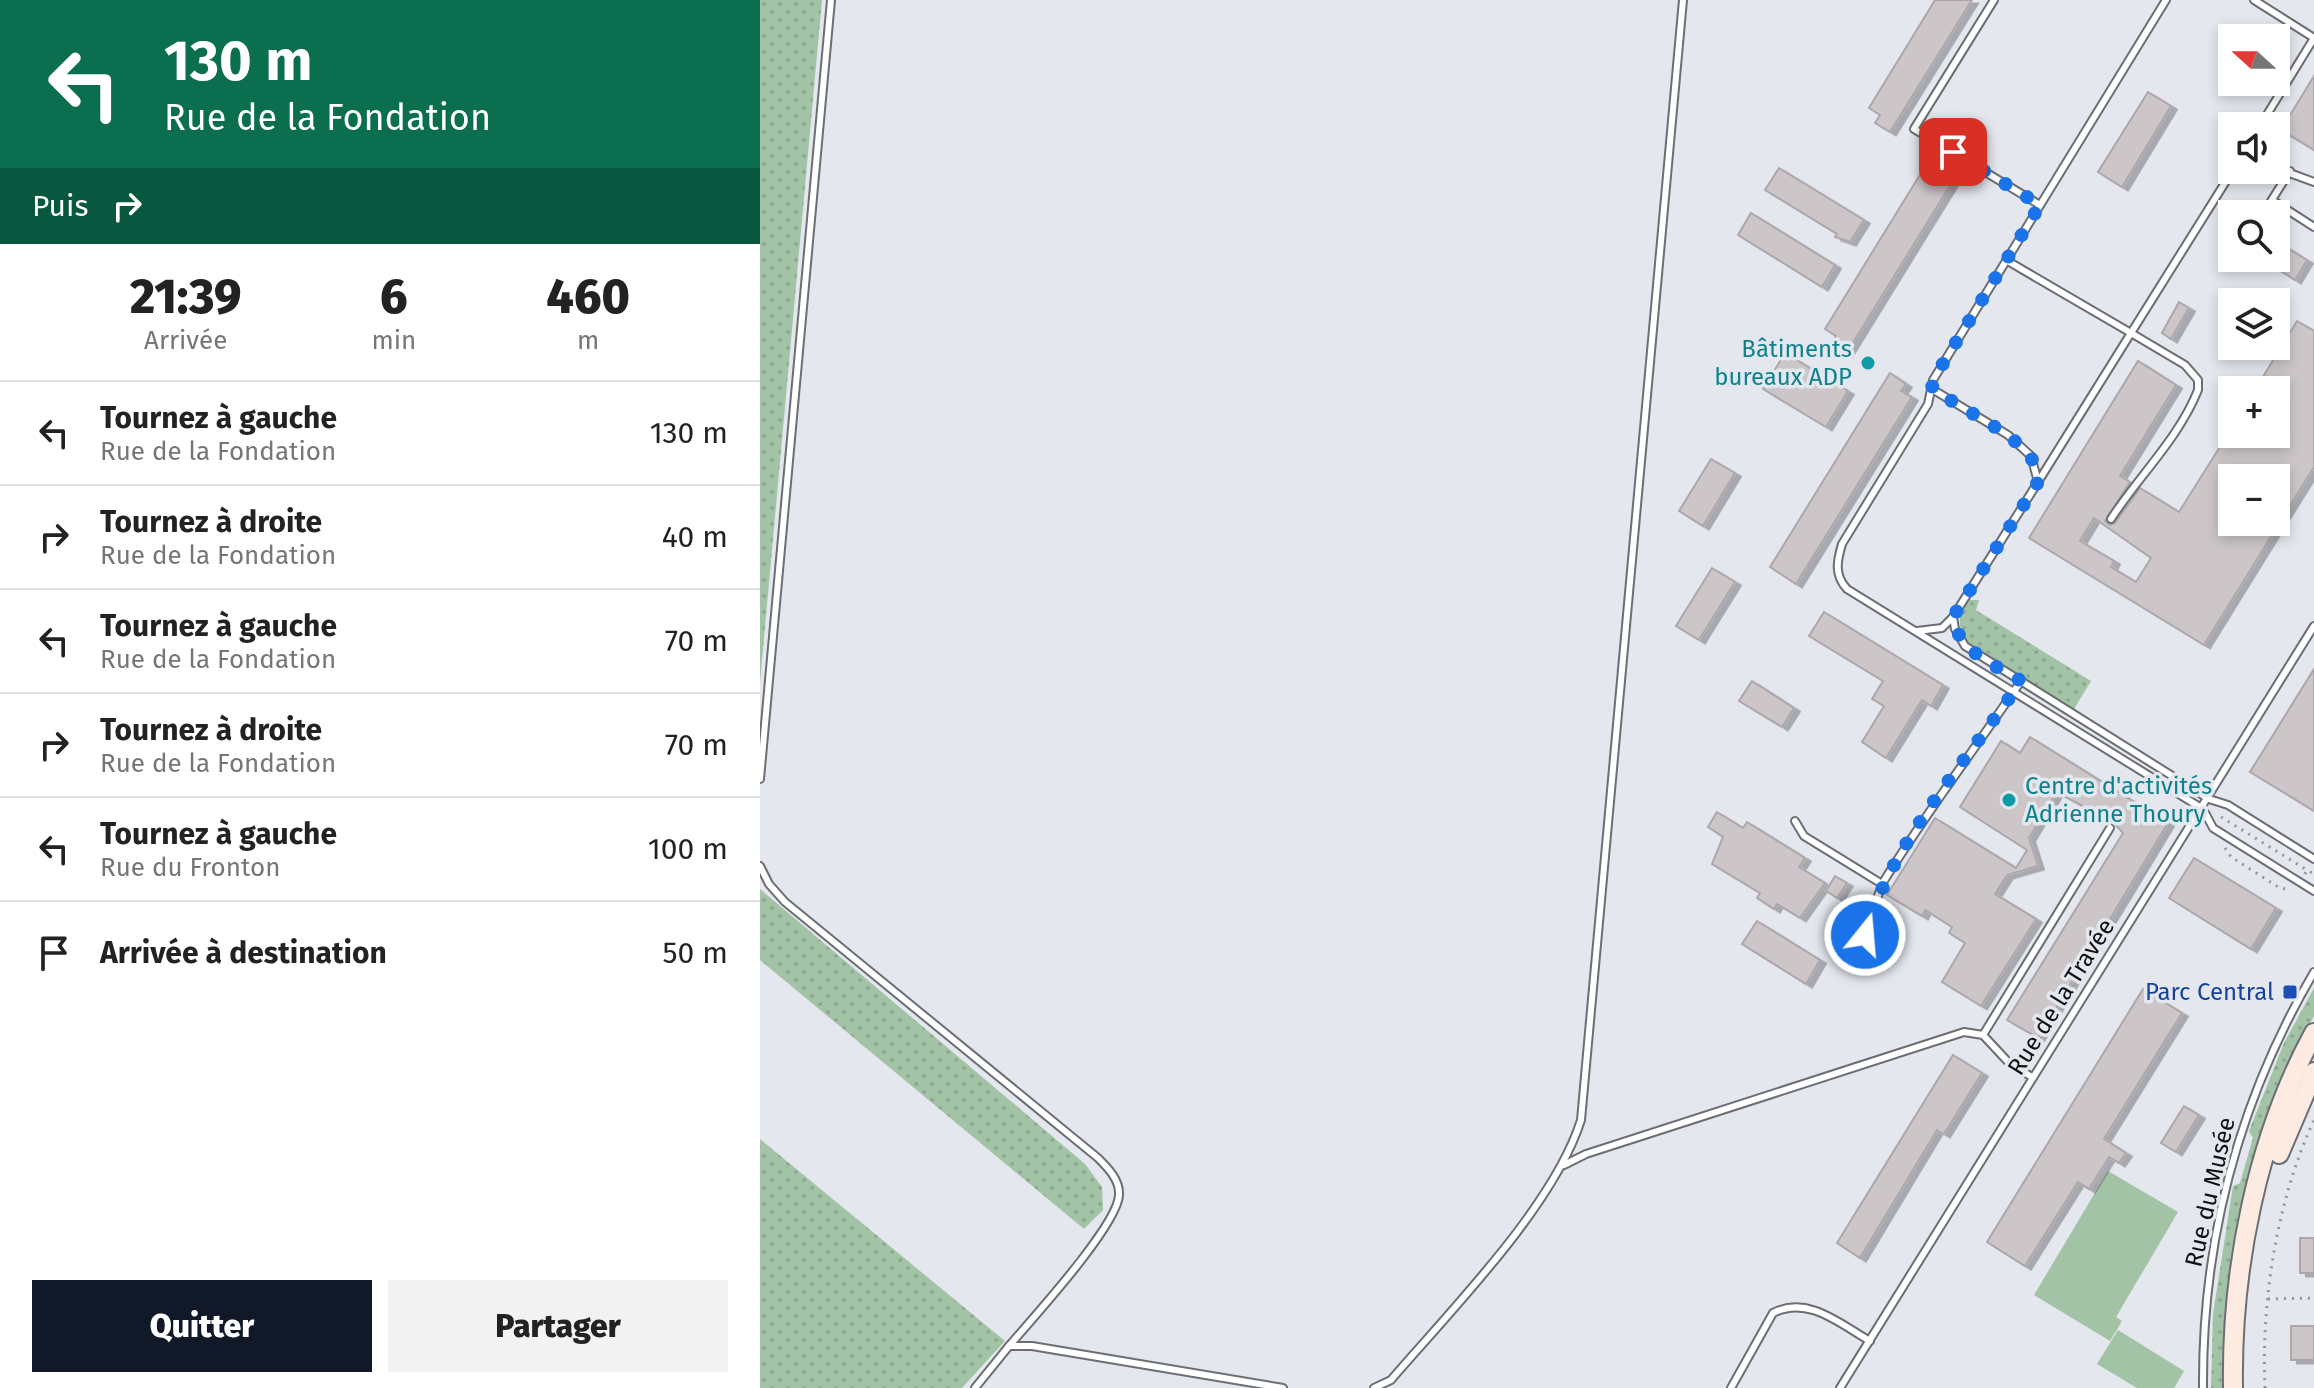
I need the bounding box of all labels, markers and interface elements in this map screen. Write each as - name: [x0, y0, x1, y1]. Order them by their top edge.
- north arrow: [2218, 24, 2290, 96]
- map controls: [2218, 24, 2290, 536]
- text: 130 m: [164, 28, 312, 95]
- icon: left: [32, 32, 136, 136]
- text: Rue de la Fondation: [164, 96, 491, 140]
- button: sound: [2218, 112, 2290, 184]
- pin: [1919, 118, 1987, 186]
- icon: arrive: [1931, 130, 1975, 174]
- icon: right: [105, 184, 149, 228]
- text: Puis: [32, 188, 89, 224]
- button: search: [2218, 200, 2290, 272]
- text: 21:39: [130, 268, 241, 326]
- text: 6: [380, 268, 408, 326]
- text: 460: [546, 268, 630, 326]
- button: layers: [2218, 288, 2290, 360]
- text: Arrivée: [144, 325, 227, 356]
- text: min: [371, 325, 416, 356]
- text: m: [577, 325, 599, 356]
- place label: Bâtiments bureaux ADP: [1714, 335, 1852, 391]
- marker: Bâtiments bureaux ADP: [1859, 354, 1877, 372]
- button: +: [2218, 376, 2290, 448]
- text: Tournez à gauche: [100, 400, 337, 436]
- icon: left: [32, 411, 76, 455]
- text: 130 m: [650, 415, 728, 451]
- text: Rue de la Fondation: [100, 436, 336, 467]
- button: −: [2218, 464, 2290, 536]
- text: Tournez à droite: [100, 504, 322, 540]
- icon: right: [32, 515, 76, 559]
- text: 40 m: [662, 519, 728, 555]
- text: Rue de la Fondation: [100, 540, 336, 571]
- text: Tournez à gauche: [100, 608, 337, 644]
- icon: left: [32, 619, 76, 663]
- text: 70 m: [665, 623, 728, 659]
- text: Rue de la Fondation: [100, 644, 336, 675]
- text: Tournez à droite: [100, 712, 322, 748]
- icon: right: [32, 723, 76, 767]
- text: 70 m: [665, 727, 728, 763]
- text: Rue de la Fondation: [100, 748, 336, 779]
- place label: Centre d'activités Adrienne Thoury: [2025, 772, 2212, 828]
- marker: Centre d'activités Adrienne Thoury: [2000, 791, 2018, 809]
- text: Tournez à gauche: [100, 816, 337, 852]
- icon: left: [32, 827, 76, 871]
- text: 100 m: [648, 831, 728, 867]
- text: Rue du Fronton: [100, 852, 280, 883]
- position arrow: [1823, 893, 1907, 977]
- street label: Rue de la Travée: [2002, 914, 2120, 1080]
- icon: arrive: [32, 931, 76, 975]
- text: Arrivée à destination: [100, 935, 387, 971]
- text: 50 m: [663, 935, 728, 971]
- place label: Parc Central: [2145, 978, 2274, 1006]
- marker: Parc Central: [2281, 983, 2299, 1001]
- street label: Rue du Musée: [2179, 1114, 2241, 1270]
- button: Quitter: [32, 1280, 372, 1372]
- button: Partager: [388, 1280, 728, 1372]

